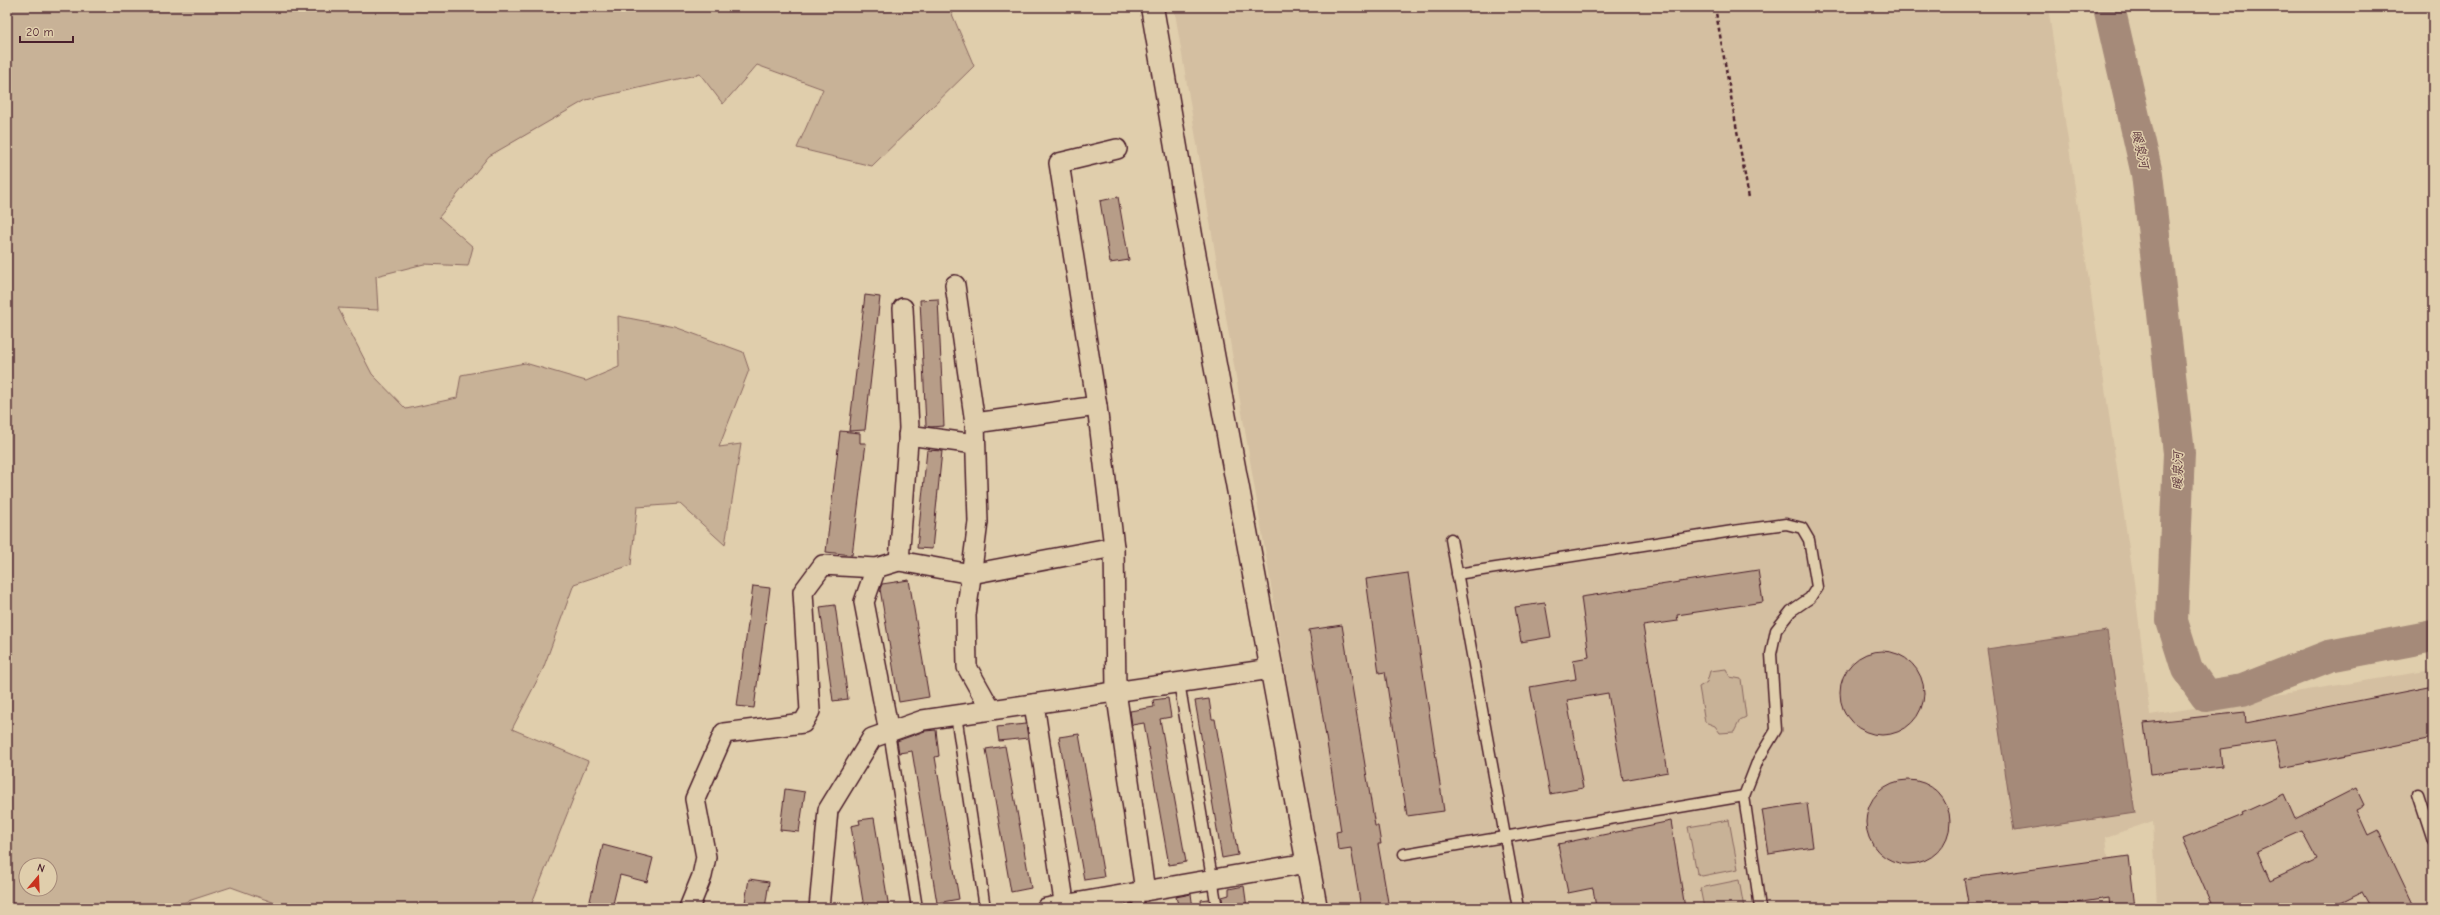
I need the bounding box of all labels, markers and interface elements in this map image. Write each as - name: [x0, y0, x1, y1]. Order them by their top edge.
- scale bar: [20, 18, 73, 44]
- text: 20 m: [26, 25, 54, 39]
- water label: 暖泉河: [2129, 128, 2153, 172]
- water label: 暖泉河: [2170, 449, 2185, 491]
- north arrow: [18, 857, 58, 897]
- text: N: [36, 861, 47, 875]

